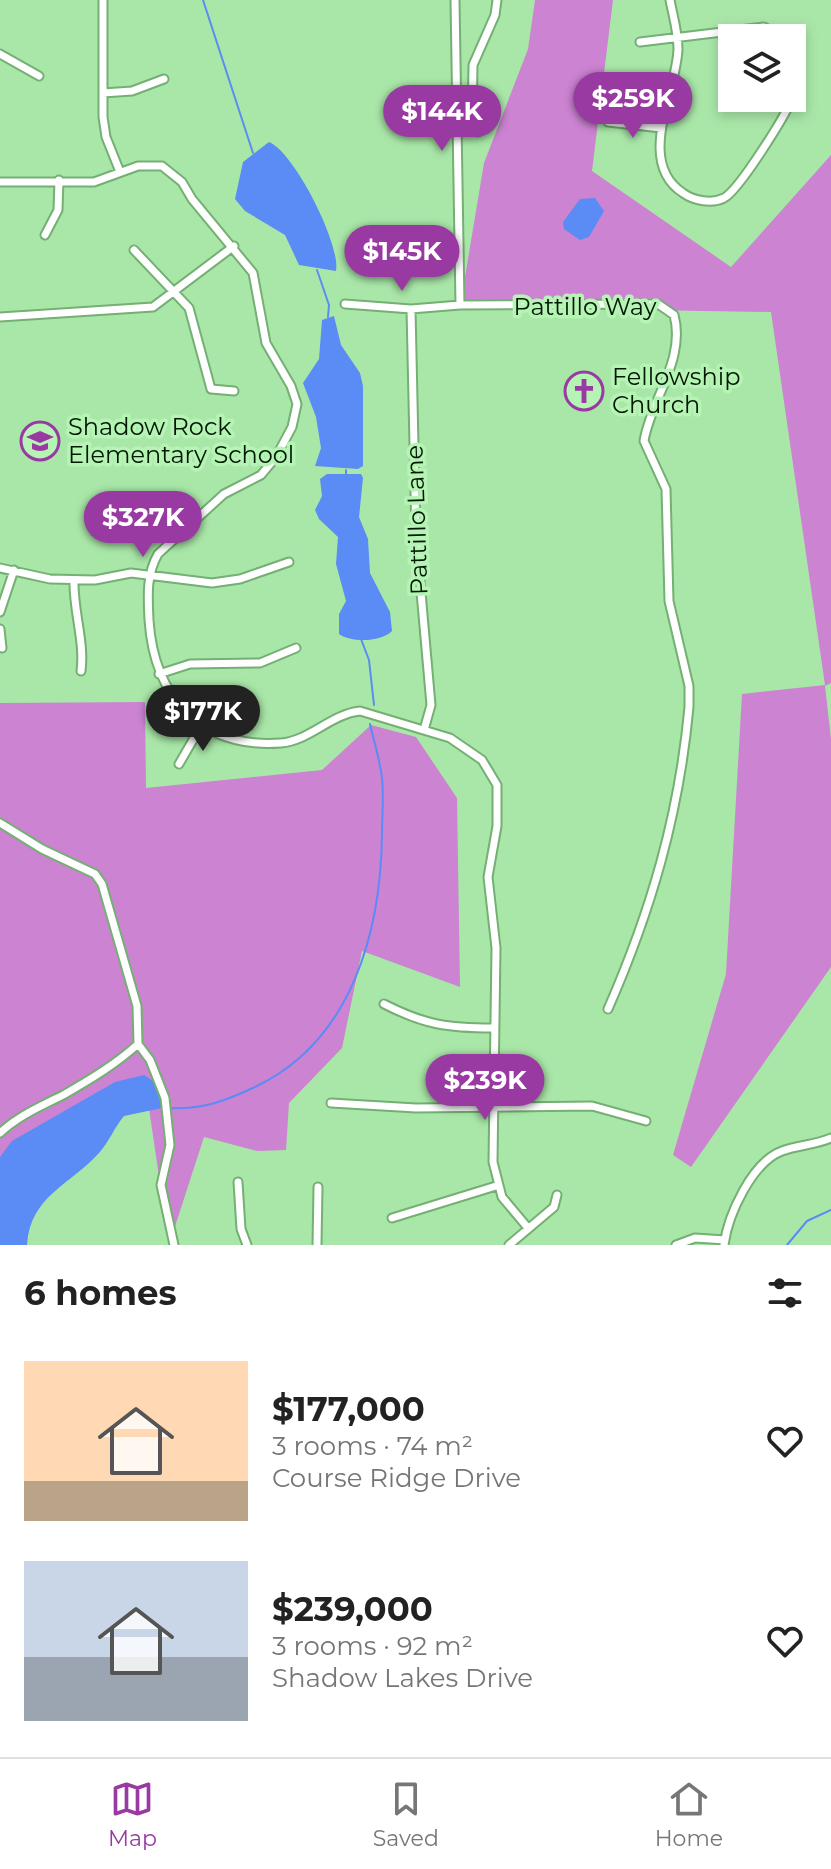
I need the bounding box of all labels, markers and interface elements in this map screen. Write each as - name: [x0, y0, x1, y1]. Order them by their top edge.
- map controls: [718, 24, 806, 112]
- button: layers: [718, 24, 806, 112]
- pin: $259K: [577, 72, 689, 140]
- text: $259K: [591, 82, 675, 114]
- pin: $144K: [386, 85, 498, 153]
- text: $144K: [401, 95, 483, 127]
- pin: $145K: [346, 225, 458, 293]
- text: $145K: [362, 235, 442, 267]
- street label: Pattillo Way: [514, 292, 656, 321]
- place label: Fellowship Church: [612, 362, 740, 419]
- church icon: Fellowship Church: [563, 370, 605, 412]
- place label: Shadow Rock Elementary School: [68, 412, 294, 469]
- school or university icon: Shadow Rock Elementary School: [19, 420, 61, 462]
- street label: Pattillo Lane: [399, 445, 434, 595]
- pin: $327K: [87, 491, 199, 559]
- text: $327K: [102, 501, 184, 533]
- pin: $177K: [147, 685, 259, 753]
- text: $177K: [164, 695, 242, 727]
- pin: $239K: [429, 1054, 541, 1122]
- text: $239K: [443, 1064, 527, 1096]
- icon: filters: [763, 1271, 807, 1315]
- text: 6 homes: [24, 1272, 177, 1314]
- text: $177,000: [272, 1388, 425, 1430]
- icon: home: [88, 1393, 184, 1489]
- icon: heart: [763, 1419, 807, 1463]
- text: 3 rooms · 74 m²: [272, 1430, 473, 1462]
- text: Course Ridge Drive: [272, 1462, 521, 1494]
- text: $239,000: [272, 1588, 433, 1630]
- icon: home: [88, 1593, 184, 1689]
- icon: heart: [763, 1619, 807, 1663]
- text: 3 rooms · 92 m²: [272, 1630, 473, 1662]
- text: Shadow Lakes Drive: [272, 1662, 533, 1694]
- tab: Map: [108, 1777, 157, 1852]
- tab: Saved: [373, 1777, 439, 1852]
- tab: Home: [655, 1777, 723, 1852]

